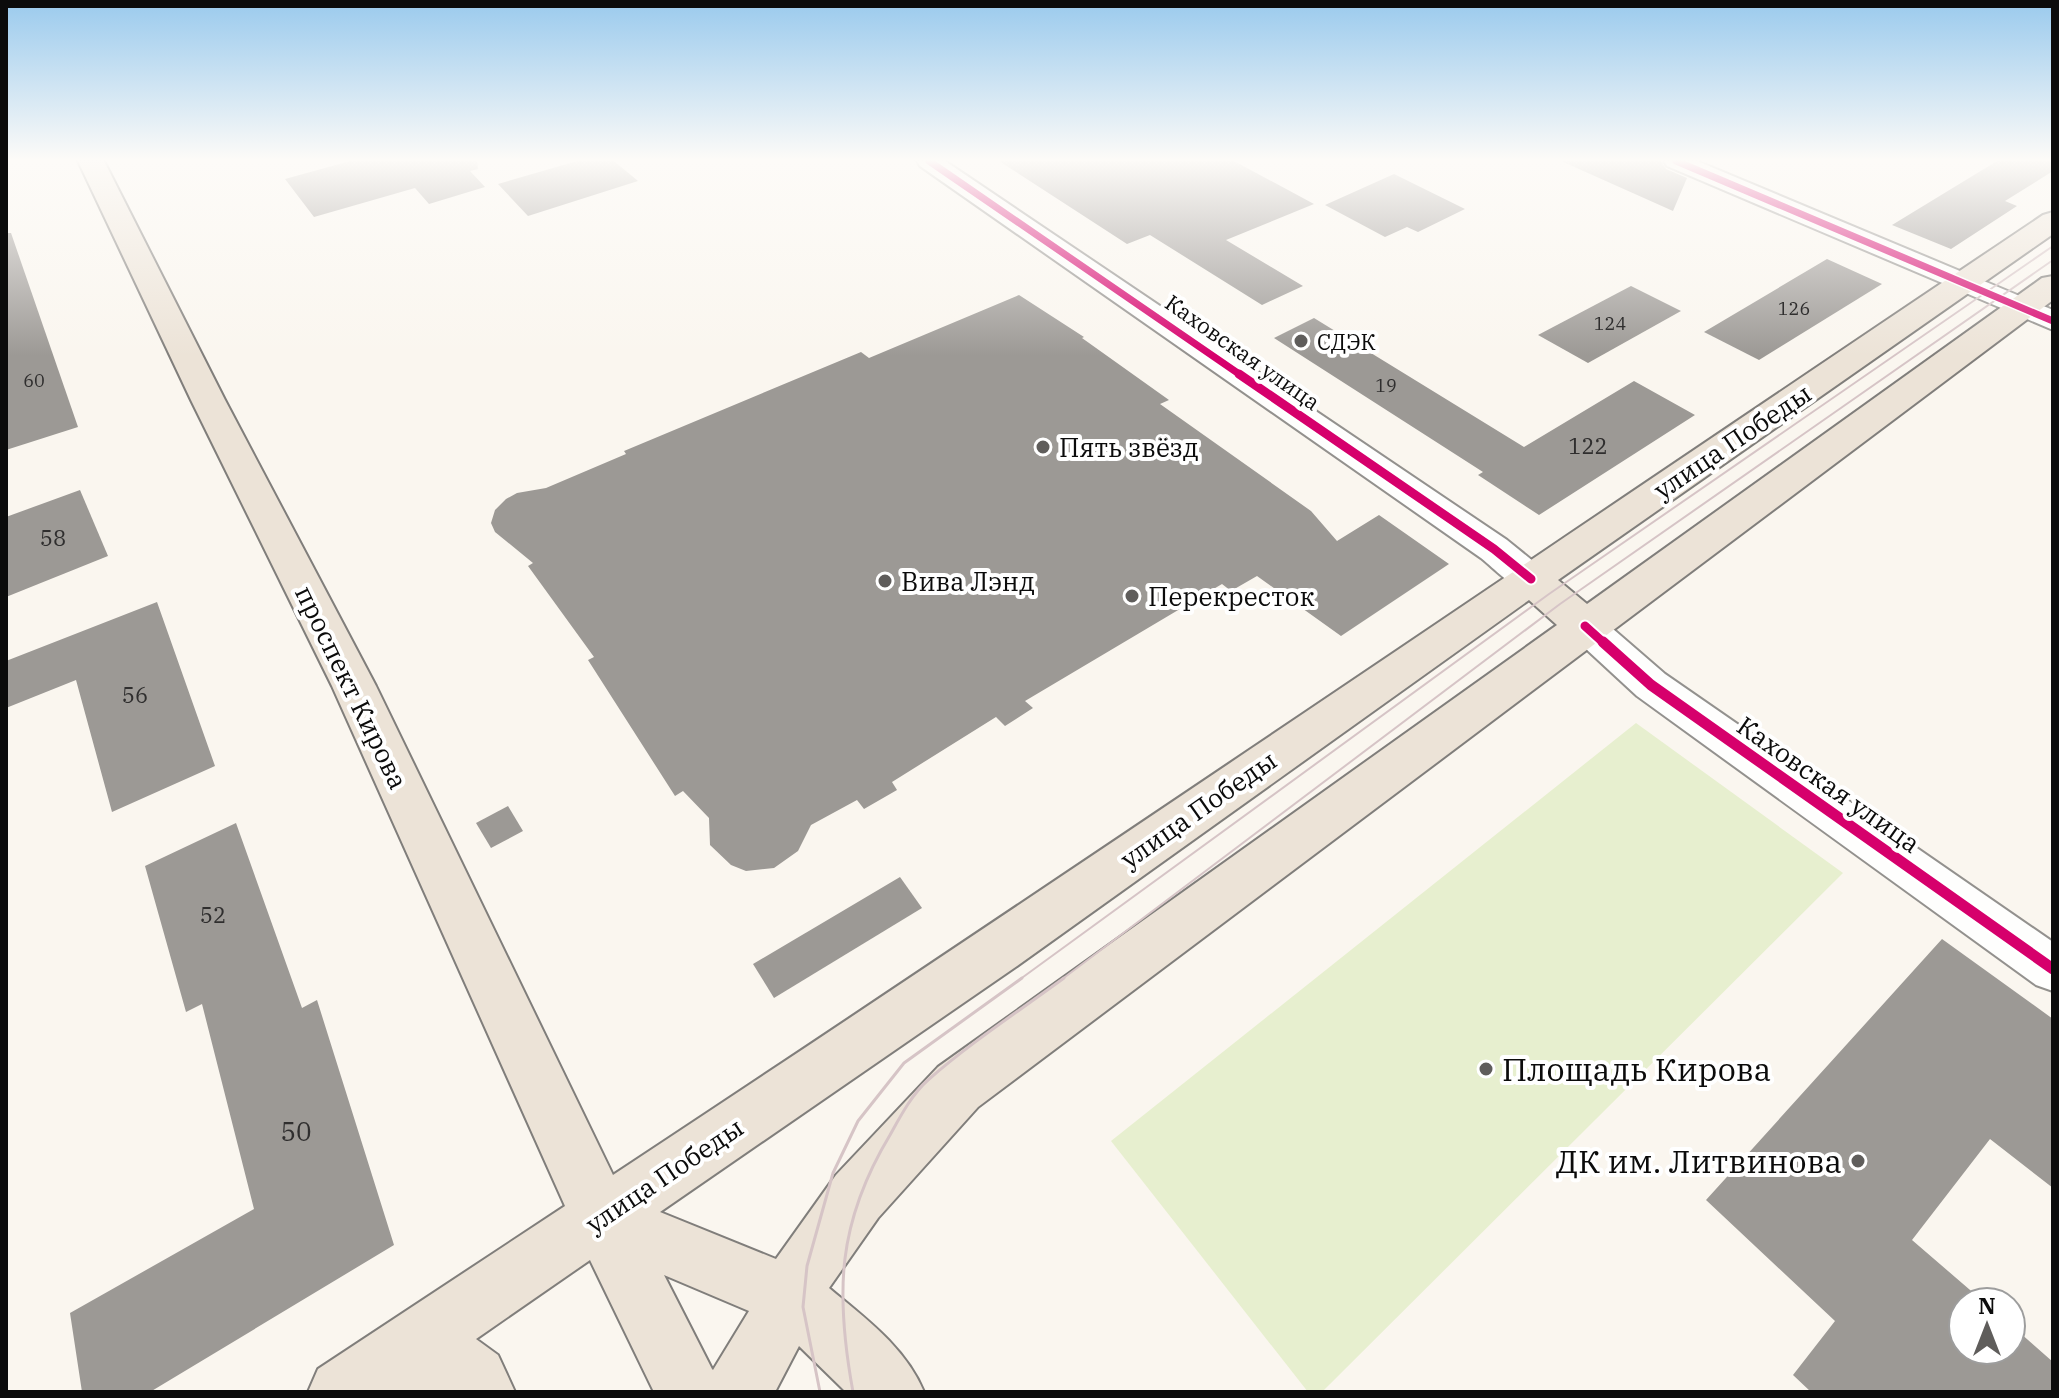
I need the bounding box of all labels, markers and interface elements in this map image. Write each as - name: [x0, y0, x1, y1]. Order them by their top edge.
- street label: Каховская улица: [1160, 288, 1326, 416]
- house number: 126: [1778, 297, 1810, 320]
- house number: 124: [1594, 312, 1626, 335]
- place label: СДЭК: [1317, 327, 1376, 356]
- marker: СДЭК: [1292, 332, 1310, 350]
- house number: 60: [23, 369, 45, 392]
- house number: 19: [1375, 374, 1397, 397]
- street label: улица Победы: [1647, 376, 1817, 506]
- place label: Пять звёзд: [1059, 430, 1199, 464]
- house number: 122: [1568, 431, 1608, 460]
- marker: Пять звёзд: [1034, 438, 1052, 456]
- house number: 58: [40, 523, 66, 552]
- place label: Вива Лэнд: [901, 564, 1035, 598]
- marker: Вива Лэнд: [876, 572, 894, 590]
- place label: Перекресток: [1148, 579, 1315, 613]
- street label: проспект Кирова: [288, 580, 416, 794]
- marker: Перекресток: [1123, 587, 1141, 605]
- house number: 56: [122, 680, 148, 709]
- street label: Каховская улица: [1731, 708, 1927, 860]
- street label: улица Победы: [1113, 743, 1283, 875]
- house number: 52: [200, 900, 226, 929]
- place label: Площадь Кирова: [1502, 1048, 1771, 1090]
- marker: Площадь Кирова: [1477, 1060, 1495, 1078]
- street label: улица Победы: [579, 1110, 749, 1240]
- house number: 50: [280, 1114, 312, 1148]
- place label: ДК им. Литвинова: [1556, 1140, 1842, 1182]
- marker: ДК им. Литвинова: [1849, 1152, 1867, 1170]
- north arrow: [1947, 1286, 2027, 1366]
- text: N: [1978, 1291, 1996, 1320]

